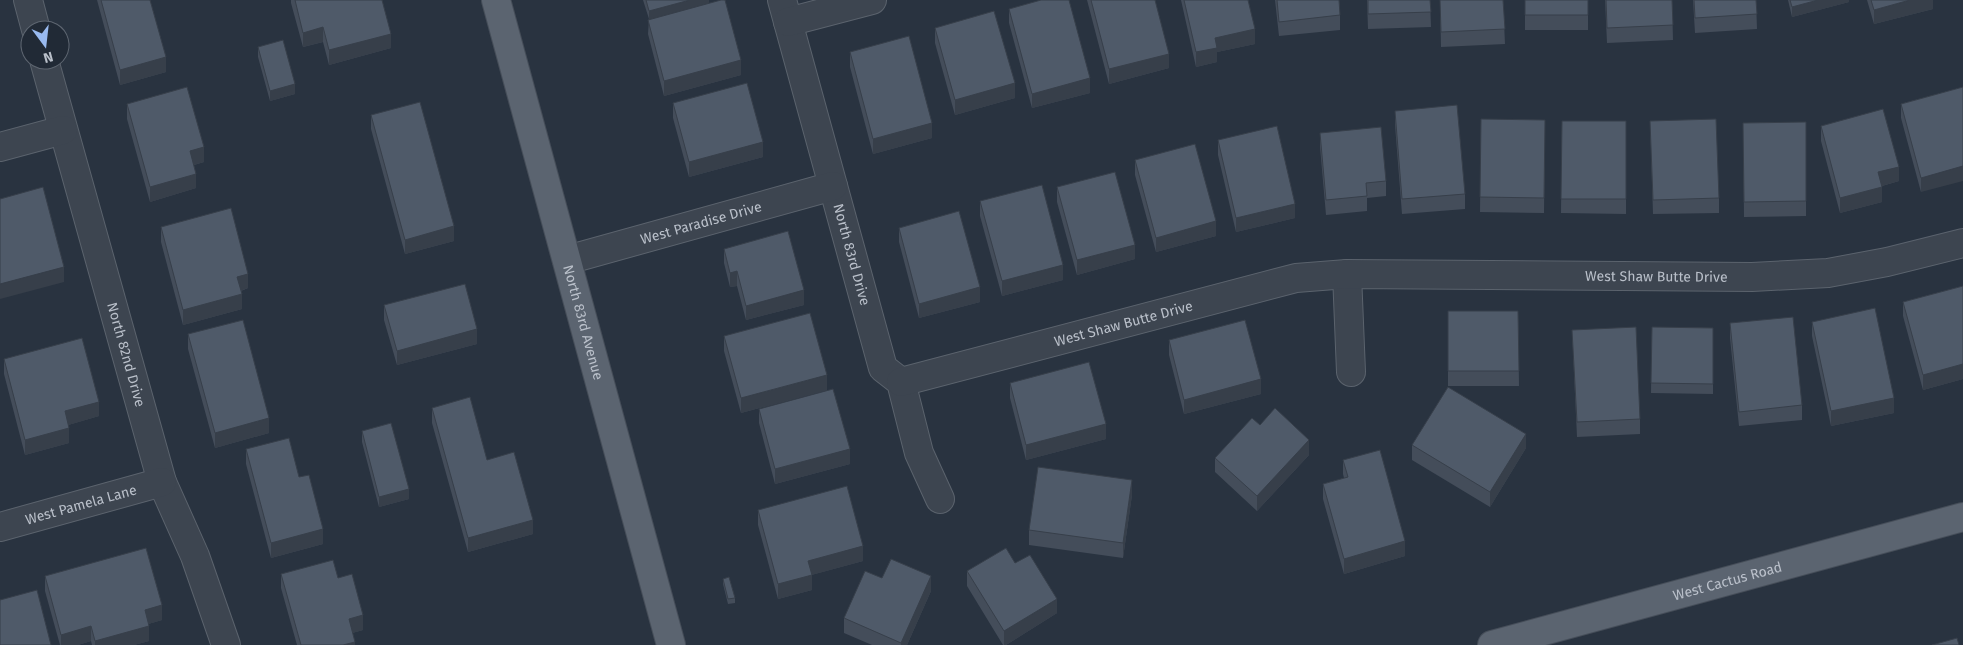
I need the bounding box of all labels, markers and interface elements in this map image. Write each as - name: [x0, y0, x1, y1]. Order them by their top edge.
- north arrow: [20, 20, 70, 70]
- text: N: [42, 48, 55, 66]
- street label: West Paradise Drive: [638, 198, 763, 248]
- street label: North 83rd Drive: [830, 202, 874, 307]
- street label: North 83rd Avenue: [560, 263, 607, 382]
- street label: West Shaw Butte Drive: [1585, 267, 1728, 285]
- street label: West Shaw Butte Drive: [1052, 297, 1194, 350]
- street label: North 82nd Drive: [104, 300, 149, 409]
- street label: West Pamela Lane: [23, 481, 138, 528]
- street label: West Cactus Road: [1671, 558, 1784, 604]

